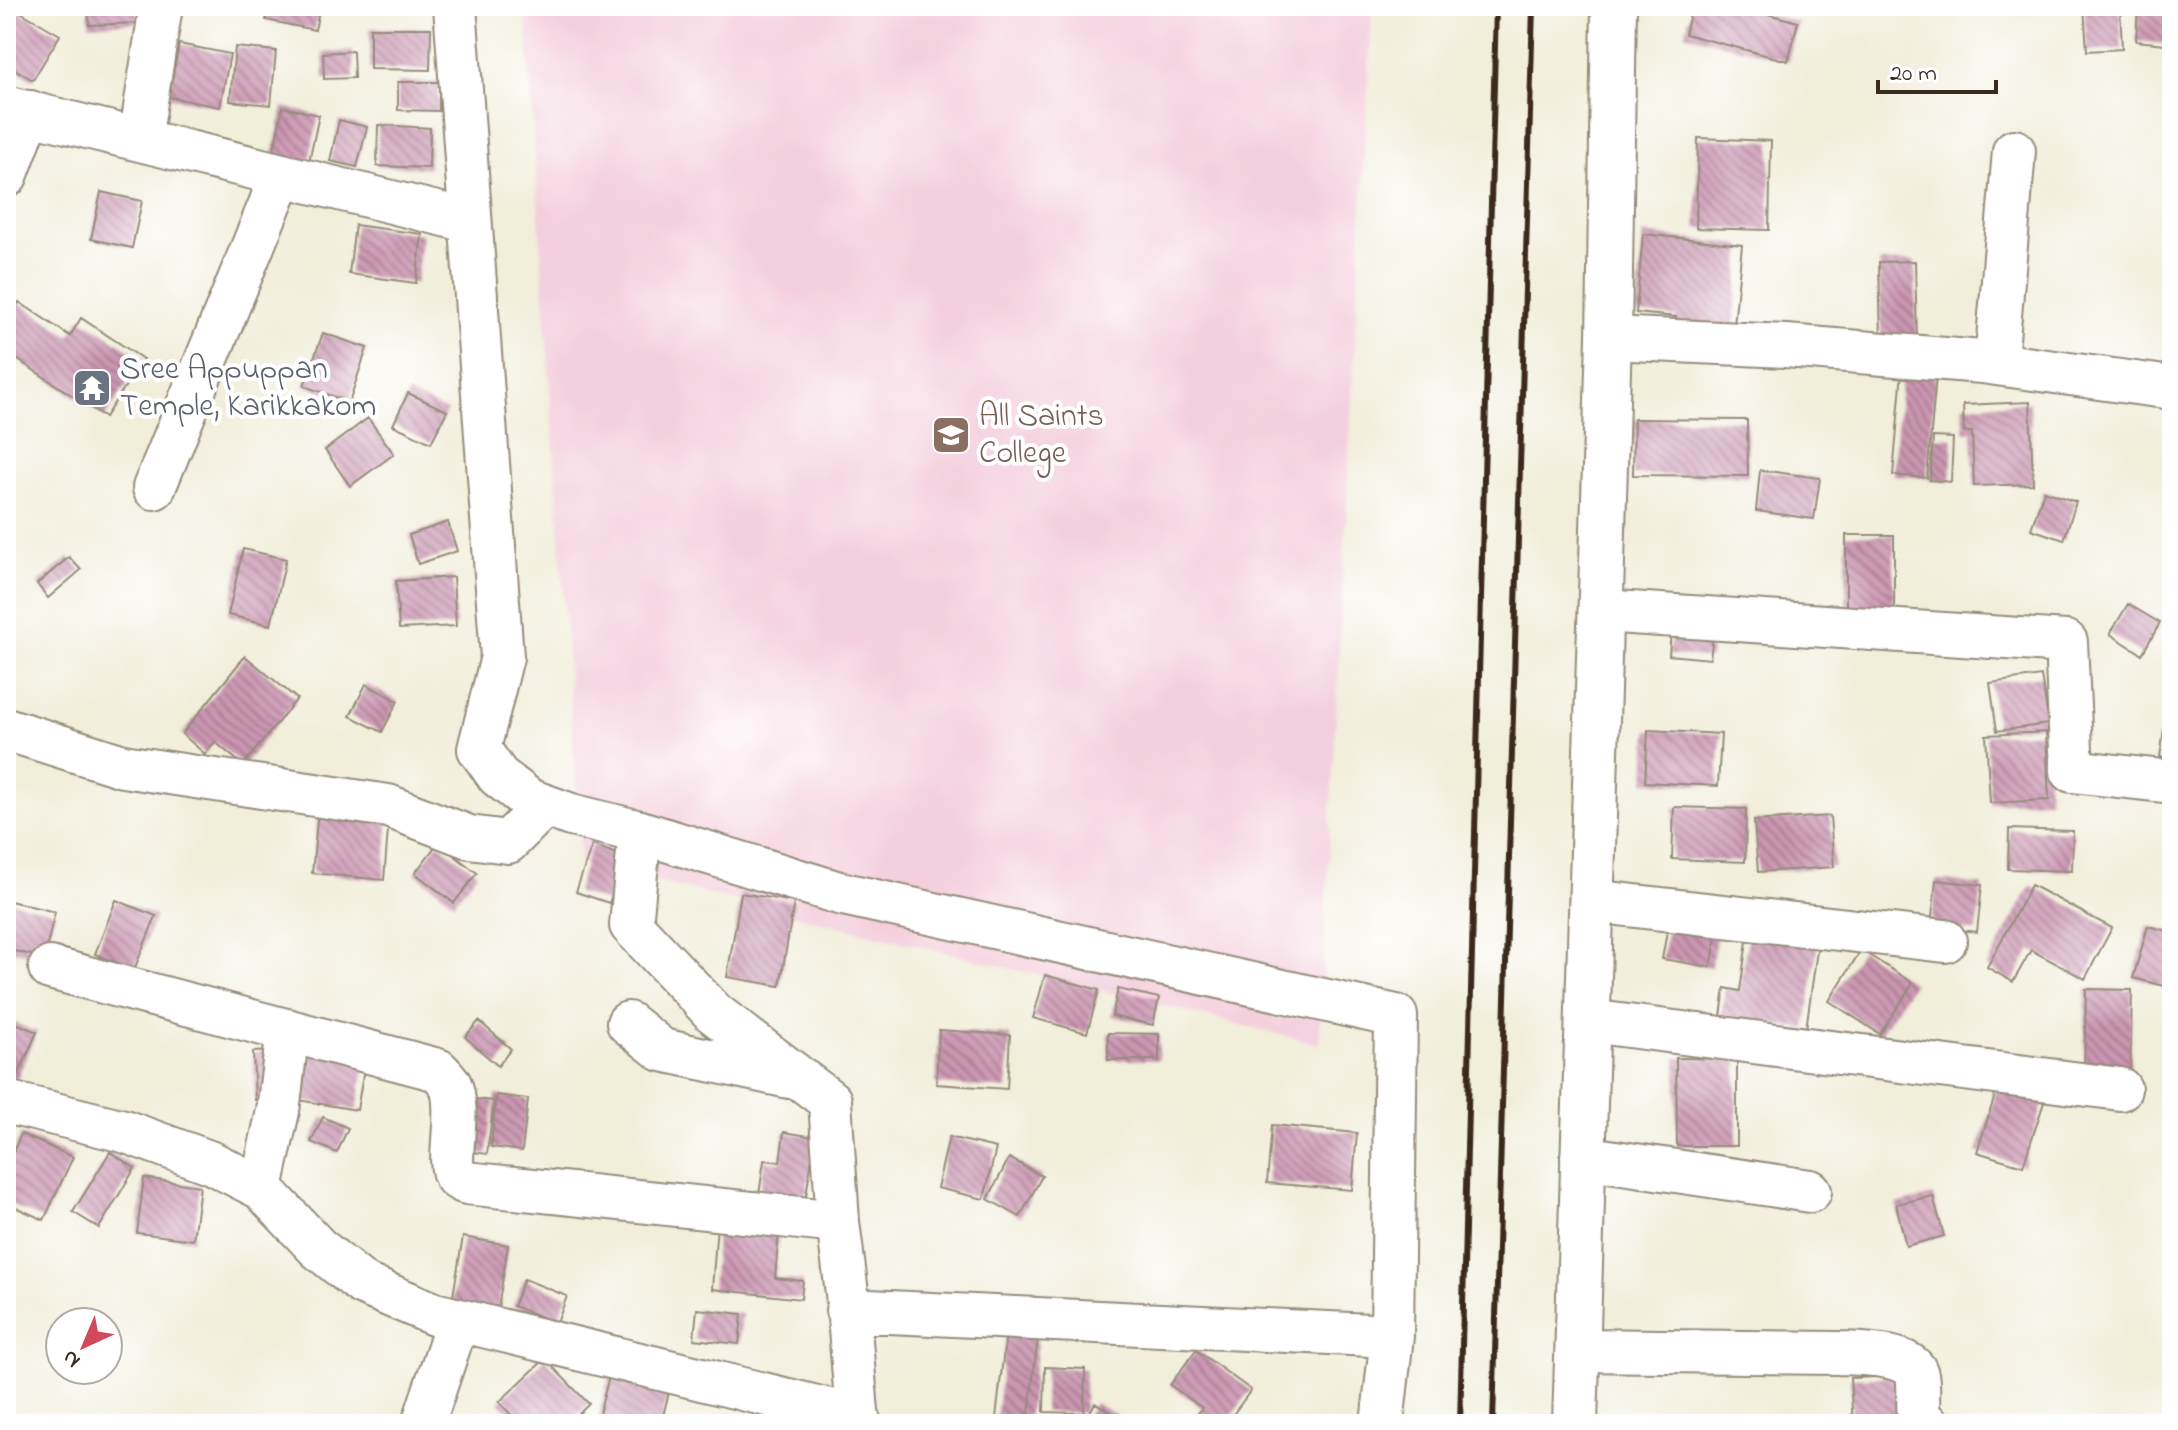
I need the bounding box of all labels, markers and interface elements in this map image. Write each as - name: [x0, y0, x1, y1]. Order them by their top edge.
- scale bar: [1878, 44, 1996, 94]
- text: 20 m: [1890, 57, 1937, 92]
- place label: Sree Appuppan Temple, Karikkakom: [120, 347, 376, 431]
- temple icon: Sree Appuppan Temple, Karikkakom: [71, 367, 113, 409]
- place label: All Saints College: [979, 394, 1104, 478]
- school or university icon: All Saints College: [930, 414, 972, 456]
- north arrow: [44, 1306, 124, 1386]
- text: N: [56, 1342, 89, 1375]

